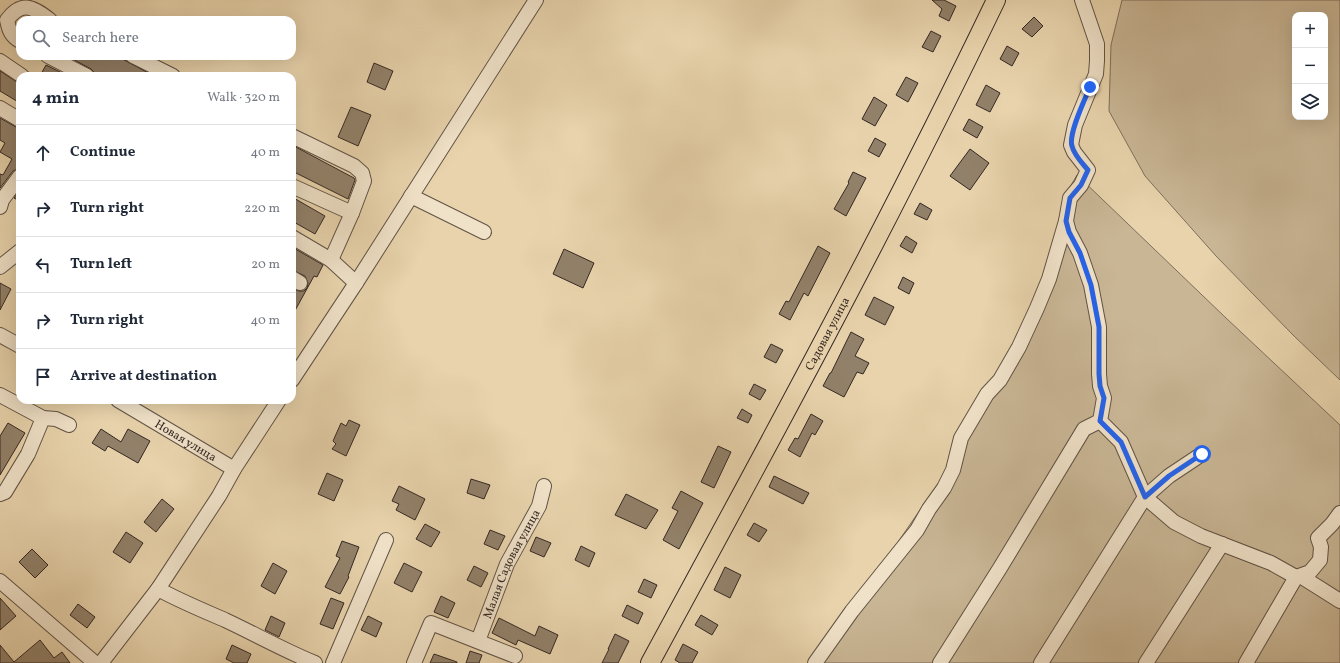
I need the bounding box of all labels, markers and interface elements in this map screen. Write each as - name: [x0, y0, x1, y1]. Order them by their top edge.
- map controls: [1292, 12, 1328, 120]
- button: +: [1292, 12, 1328, 48]
- search box: [16, 16, 296, 60]
- icon: search: [30, 27, 52, 49]
- text: Search here: [62, 28, 139, 49]
- button: −: [1292, 48, 1328, 84]
- route end: [1081, 78, 1099, 96]
- button: layers: [1292, 84, 1328, 120]
- text: 4 min: [32, 87, 79, 110]
- text: Walk · 320 m: [207, 89, 280, 107]
- icon: ahead: [32, 142, 54, 164]
- text: Continue: [70, 142, 135, 163]
- text: 40 m: [251, 144, 280, 162]
- icon: right: [32, 198, 54, 220]
- text: Turn right: [70, 198, 144, 219]
- text: 220 m: [244, 200, 280, 218]
- icon: left: [32, 254, 54, 276]
- text: Turn left: [70, 254, 132, 275]
- text: 20 m: [251, 256, 280, 274]
- street label: Садовая улица: [802, 295, 854, 374]
- icon: right: [32, 310, 54, 332]
- text: Turn right: [70, 310, 144, 331]
- text: 40 m: [251, 312, 280, 330]
- icon: arrive: [32, 366, 54, 388]
- text: Arrive at destination: [70, 366, 217, 387]
- street label: Новая улица: [152, 417, 219, 466]
- route start: [1193, 445, 1211, 463]
- street label: Малая Садовая улица: [480, 507, 545, 621]

